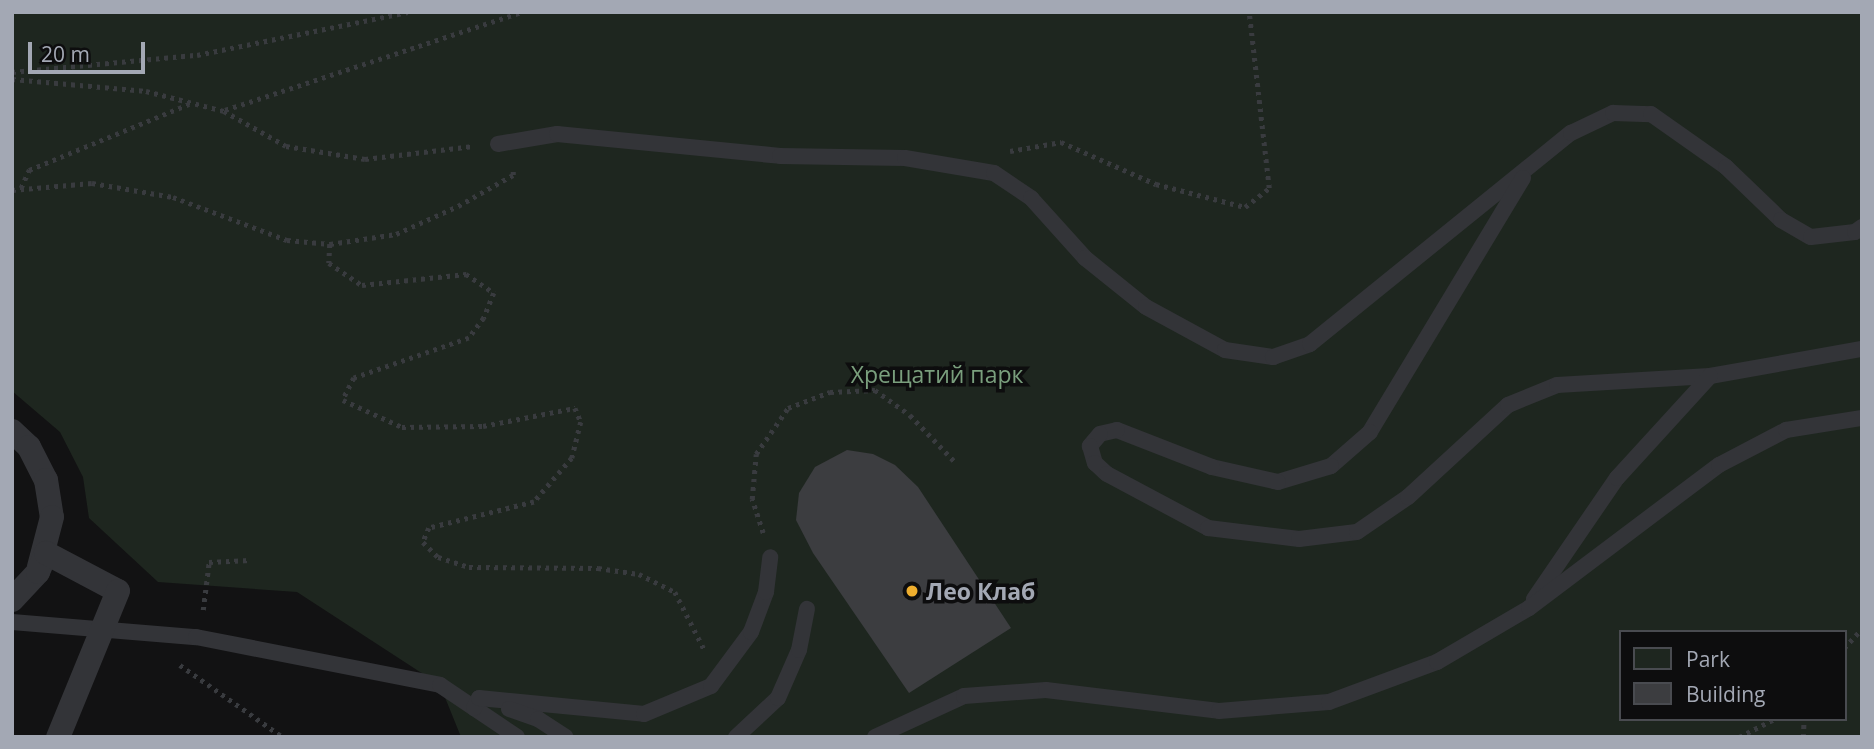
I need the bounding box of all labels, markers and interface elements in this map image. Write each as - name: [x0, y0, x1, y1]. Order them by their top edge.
- scale bar: [32, 28, 149, 72]
- text: 20 m: [41, 40, 90, 68]
- park label: Хрещатий парк: [851, 360, 1023, 388]
- place label: Лео Клаб: [926, 577, 1035, 605]
- marker: Лео Клаб: [904, 583, 920, 599]
- legend: [1618, 630, 1846, 721]
- text: Park: [1686, 645, 1730, 673]
- text: Building: [1686, 680, 1765, 708]

